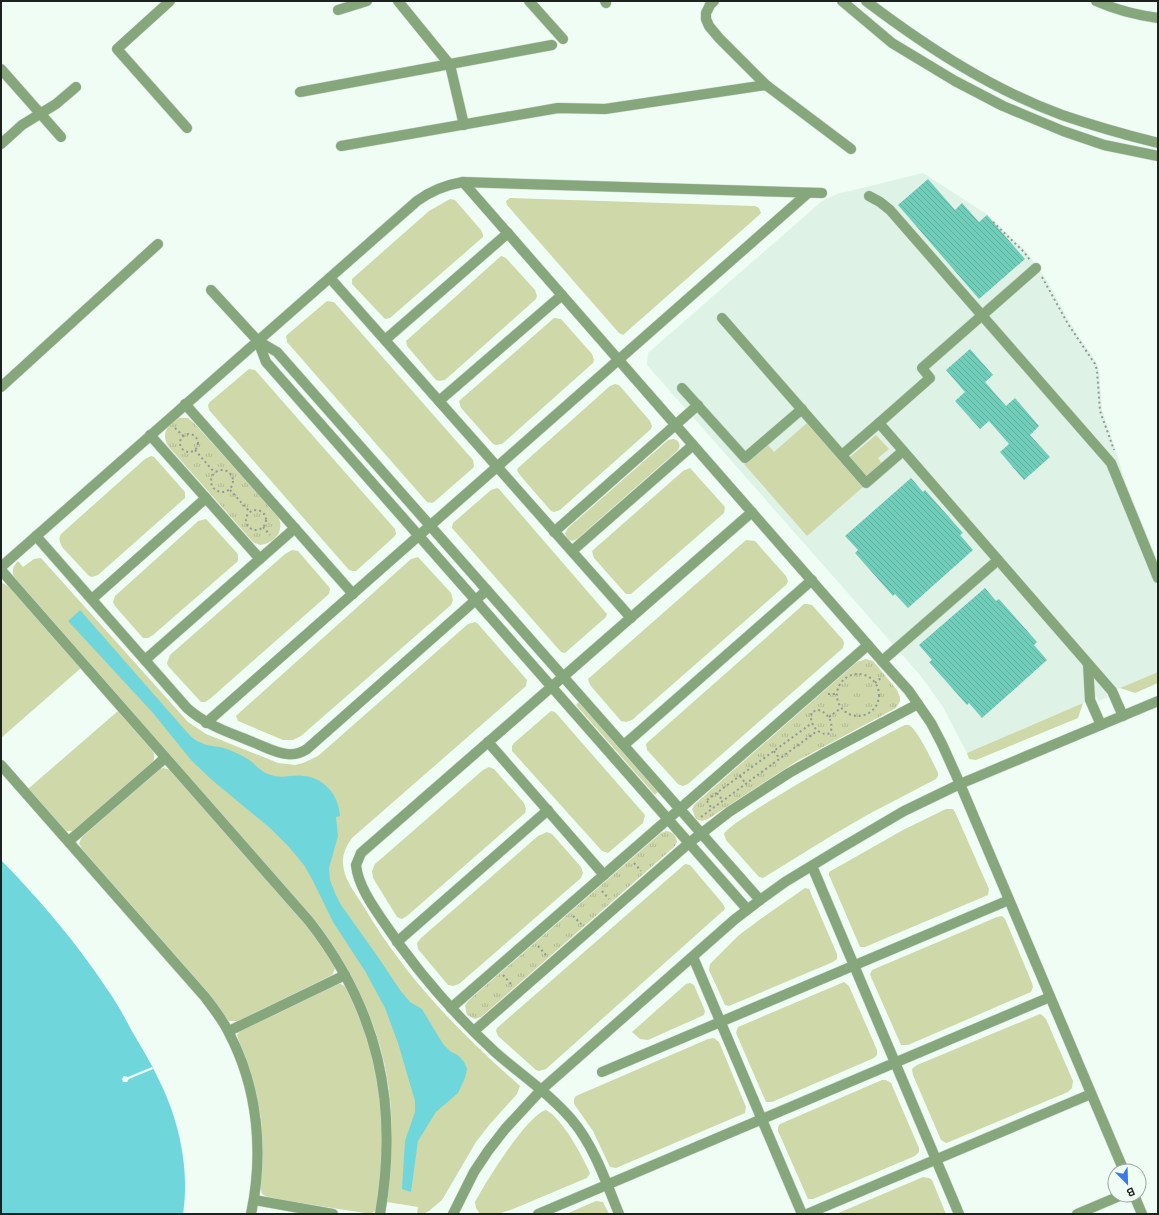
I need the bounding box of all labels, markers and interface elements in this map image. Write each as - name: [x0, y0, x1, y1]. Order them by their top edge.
- north arrow: [1107, 1163, 1147, 1203]
- text: B: [1124, 1184, 1137, 1199]

